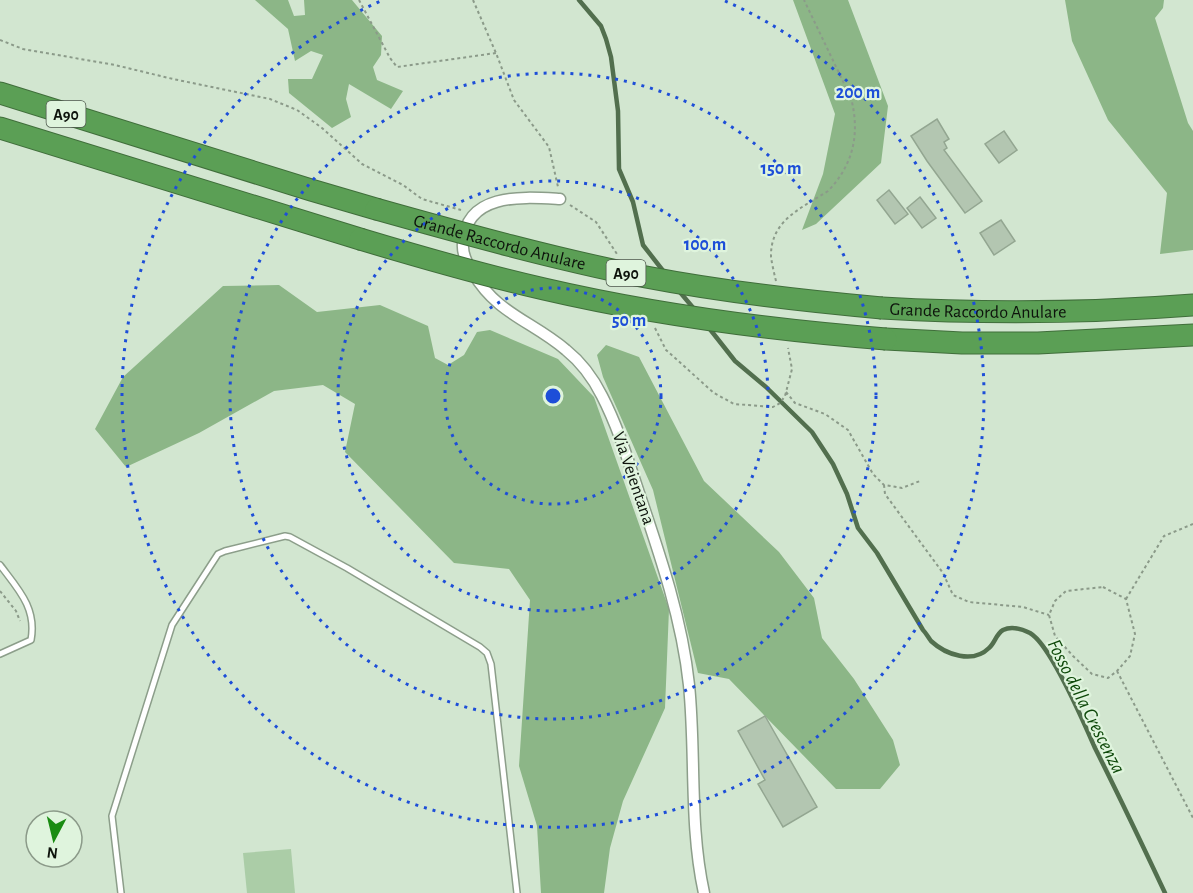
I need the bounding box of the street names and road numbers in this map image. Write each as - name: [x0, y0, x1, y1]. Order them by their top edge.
- road number: A90: [46, 101, 86, 127]
- street label: Grande Raccordo Anulare: [411, 212, 587, 274]
- road number: A90: [606, 260, 646, 286]
- street label: Grande Raccordo Anulare: [889, 300, 1067, 322]
- street label: Via Veientana: [609, 430, 657, 527]

